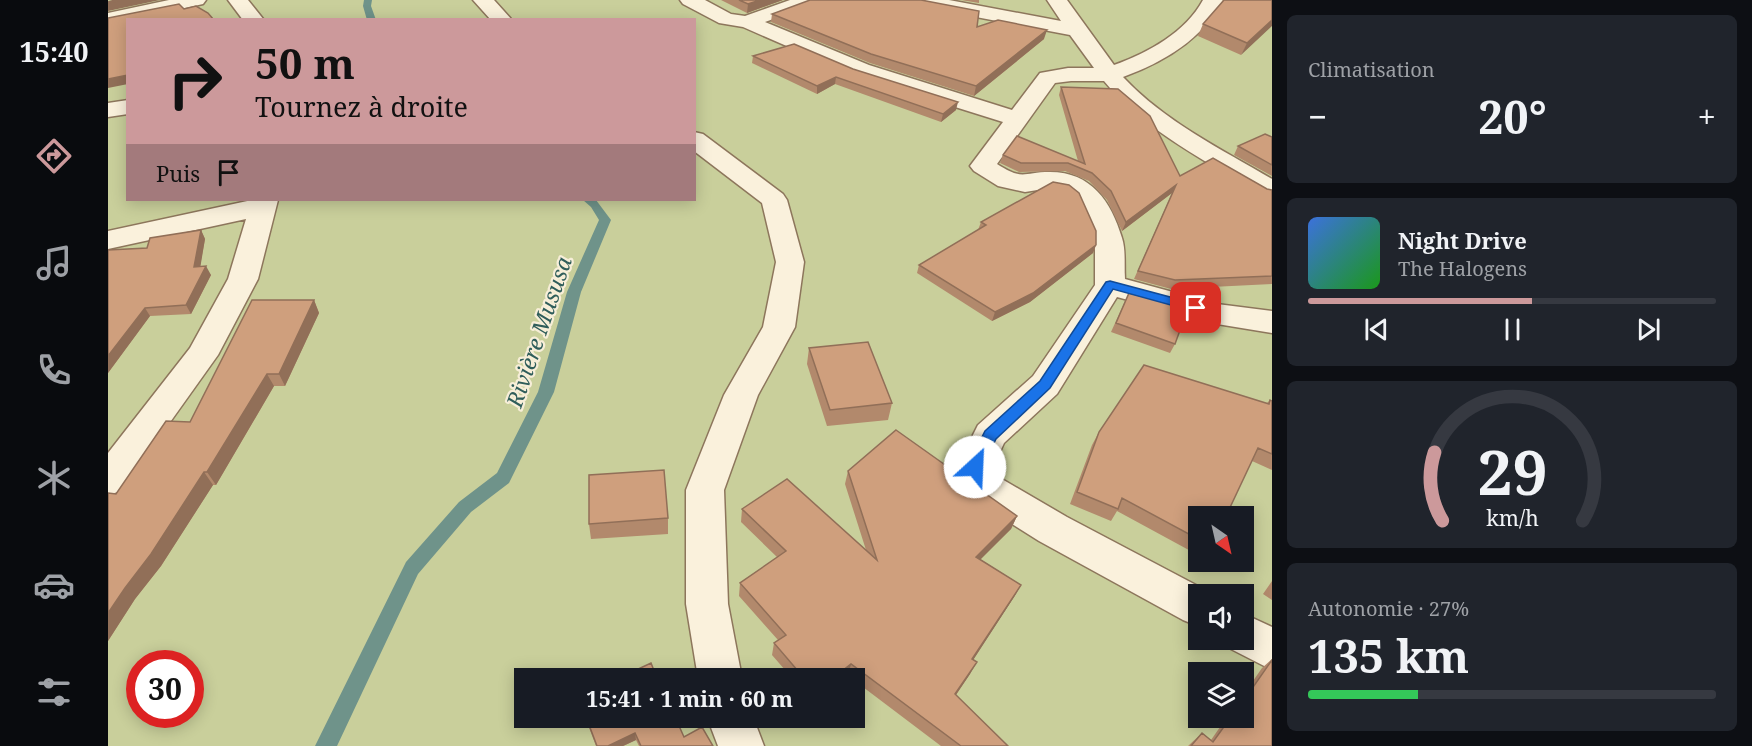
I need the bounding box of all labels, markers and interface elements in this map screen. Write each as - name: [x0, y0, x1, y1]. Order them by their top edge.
- text: 15:40: [19, 33, 89, 70]
- text: 50 m: [255, 34, 355, 91]
- icon: right: [156, 42, 234, 120]
- text: Climatisation: [1308, 56, 1435, 83]
- text: 20°: [1478, 86, 1547, 147]
- text: Tournez à droite: [255, 88, 468, 125]
- text: −: [1308, 94, 1327, 139]
- text: +: [1698, 94, 1716, 139]
- icon: directions: [33, 135, 75, 177]
- icon: arrive: [212, 156, 245, 189]
- text: Puis: [156, 158, 200, 188]
- text: Night Drive: [1398, 225, 1527, 255]
- icon: music: [33, 242, 75, 284]
- water label: Rivière Mususa: [498, 252, 578, 412]
- text: The Halogens: [1398, 255, 1527, 282]
- pin: [1170, 282, 1221, 333]
- icon: arrive: [1179, 291, 1212, 324]
- icon: previous: [1360, 313, 1393, 346]
- icon: pause: [1496, 313, 1529, 346]
- icon: next: [1632, 313, 1665, 346]
- icon: phone: [33, 349, 75, 391]
- text: 29: [1477, 429, 1547, 514]
- position arrow: [943, 435, 1007, 499]
- icon: climate: [33, 457, 75, 499]
- text: km/h: [1486, 504, 1539, 533]
- north arrow: [1188, 506, 1254, 572]
- map controls: [1188, 506, 1254, 728]
- icon: car: [33, 564, 75, 606]
- button: sound: [1188, 584, 1254, 650]
- text: Autonomie · 27%: [1308, 595, 1469, 622]
- text: 135 km: [1308, 625, 1469, 686]
- speed limit sign: 30: [126, 650, 204, 728]
- button: layers: [1188, 662, 1254, 728]
- icon: filters: [33, 671, 75, 713]
- text: 15:41 · 1 min · 60 m: [586, 683, 793, 713]

